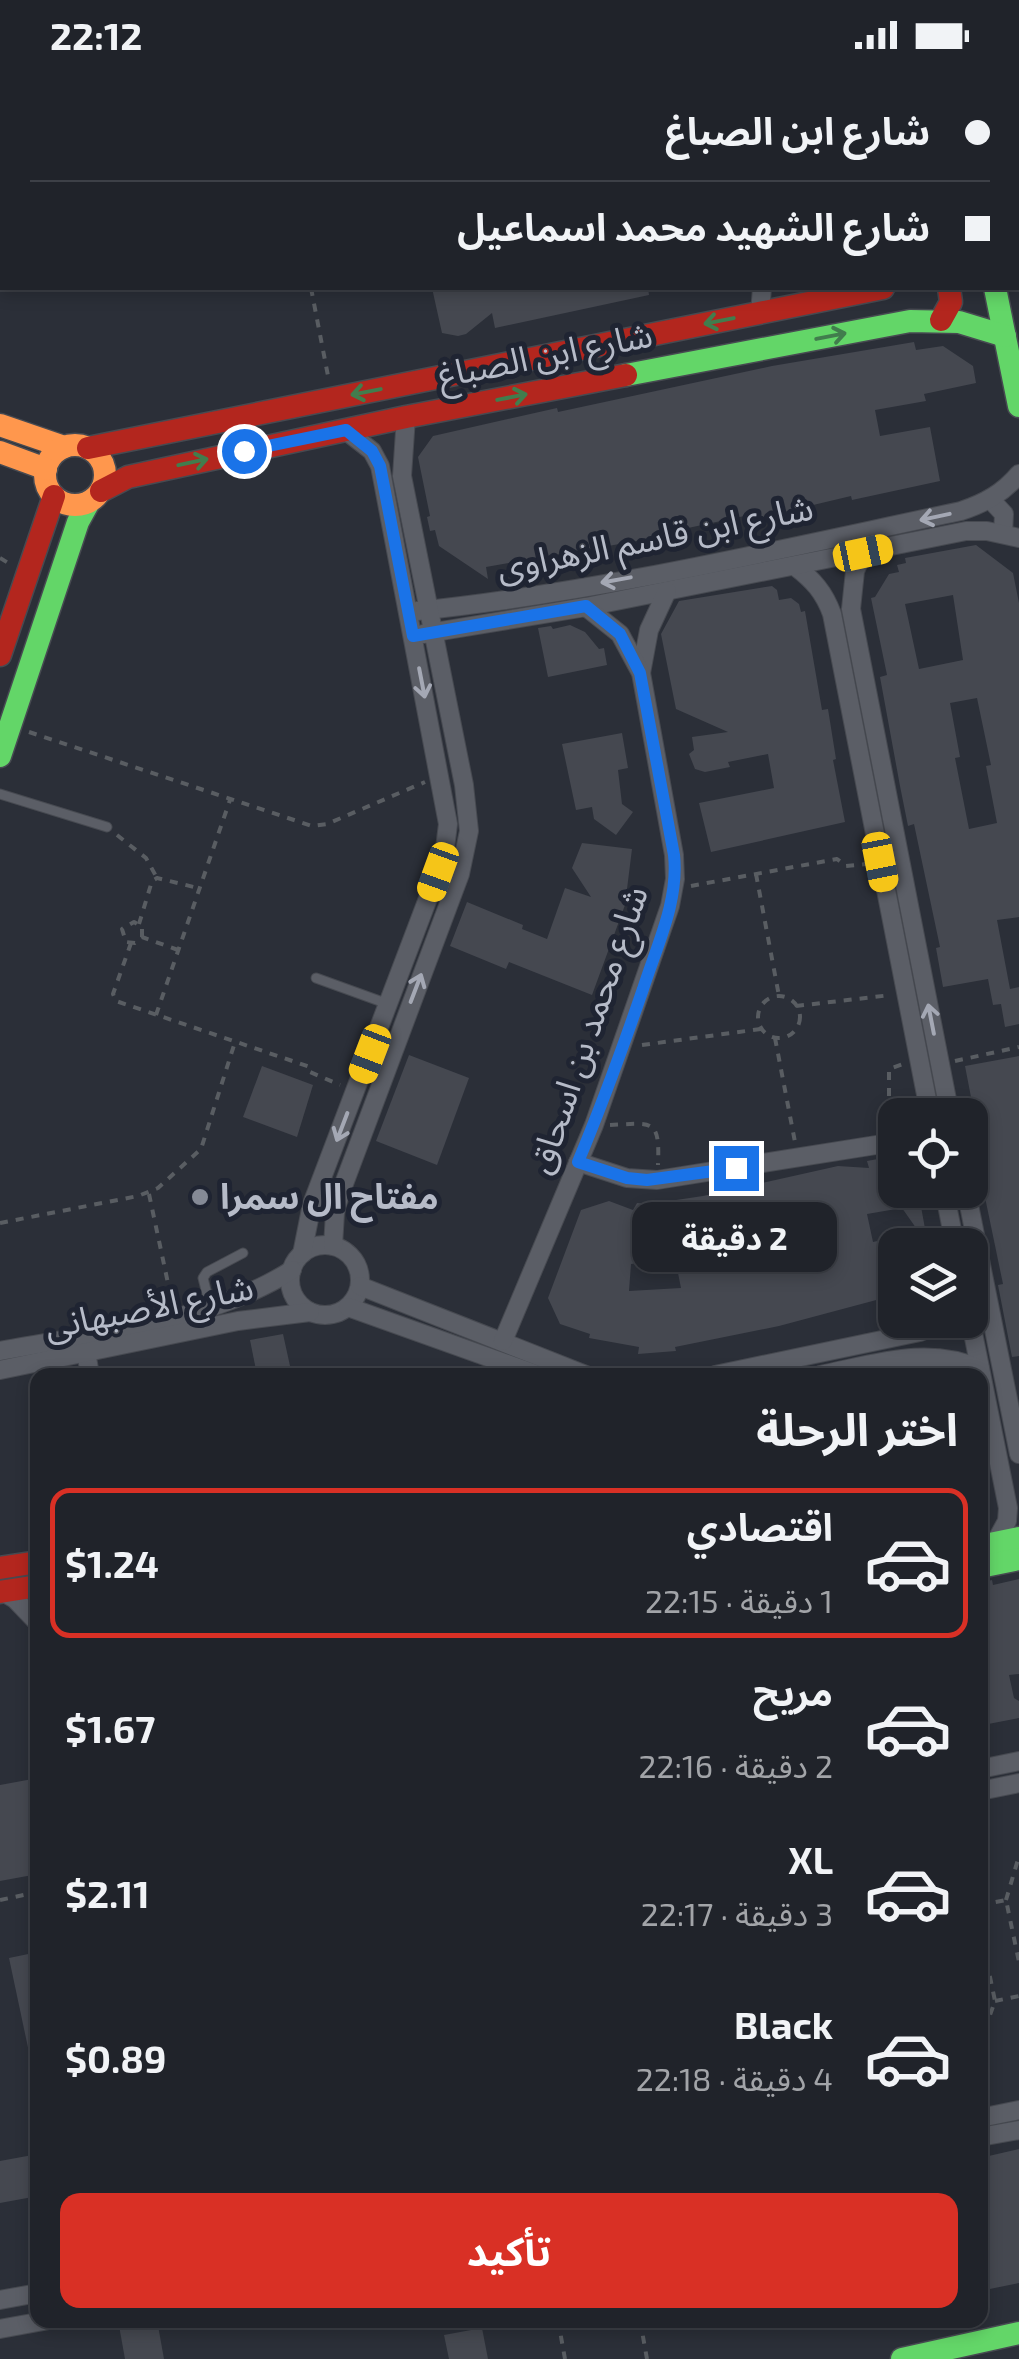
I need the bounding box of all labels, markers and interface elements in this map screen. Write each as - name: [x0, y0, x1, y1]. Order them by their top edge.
- text: 22:12: [50, 12, 142, 58]
- text: شارع ابن الصباغ: [665, 107, 930, 153]
- text: شارع الشهيد محمد اسماعيل: [457, 203, 930, 249]
- street label: شارع ابن الصباغ: [434, 312, 657, 401]
- one-way arrow: [704, 313, 736, 332]
- one-way arrow: [814, 326, 846, 345]
- one-way arrow: [351, 384, 383, 403]
- one-way arrow: [495, 387, 527, 406]
- route start: [222, 429, 267, 474]
- one-way arrow: [176, 452, 208, 471]
- street label: شارع ابن قاسم الزهراوى: [493, 485, 818, 595]
- one-way arrow: [920, 508, 952, 527]
- car: [831, 532, 895, 574]
- one-way arrow: [600, 571, 633, 590]
- one-way arrow: [414, 666, 433, 698]
- car: [860, 830, 900, 894]
- car: [414, 839, 462, 905]
- street label: شارع محمد بن اسحاق: [517, 880, 662, 1181]
- one-way arrow: [409, 973, 427, 1003]
- one-way arrow: [921, 1004, 940, 1036]
- car: [345, 1021, 395, 1087]
- map controls: [878, 1098, 988, 1338]
- button: locate: [878, 1098, 988, 1208]
- one-way arrow: [331, 1111, 349, 1142]
- route end: [714, 1146, 759, 1191]
- place label: مفتاح ال سمرا: [220, 1174, 439, 1223]
- marker: مفتاح ال سمرا: [189, 1186, 211, 1208]
- callout: 2 دقيقة: [634, 1203, 838, 1273]
- text: 2 دقيقة: [681, 1218, 788, 1256]
- button: layers: [878, 1228, 988, 1338]
- street label: شارع الأصبهانى: [41, 1264, 258, 1353]
- text: اختر الرحلة: [756, 1401, 958, 1455]
- text: اقتصادي: [687, 1503, 833, 1549]
- icon: car: [863, 1518, 953, 1608]
- text: $1.24: [65, 1540, 159, 1586]
- text: 1 دقيقة · 22:15: [645, 1581, 833, 1619]
- text: مريح: [753, 1668, 833, 1714]
- icon: car: [863, 1683, 953, 1773]
- text: $1.67: [65, 1705, 155, 1751]
- text: 2 دقيقة · 22:16: [639, 1746, 833, 1784]
- text: XL: [788, 1836, 833, 1882]
- icon: car: [863, 1848, 953, 1938]
- text: $2.11: [65, 1870, 150, 1916]
- text: 3 دقيقة · 22:17: [641, 1894, 833, 1932]
- text: Black: [734, 2001, 833, 2047]
- icon: car: [863, 2013, 953, 2103]
- text: $0.89: [65, 2035, 166, 2081]
- text: 4 دقيقة · 22:18: [636, 2059, 833, 2097]
- button: تأكيد: [60, 2193, 958, 2308]

